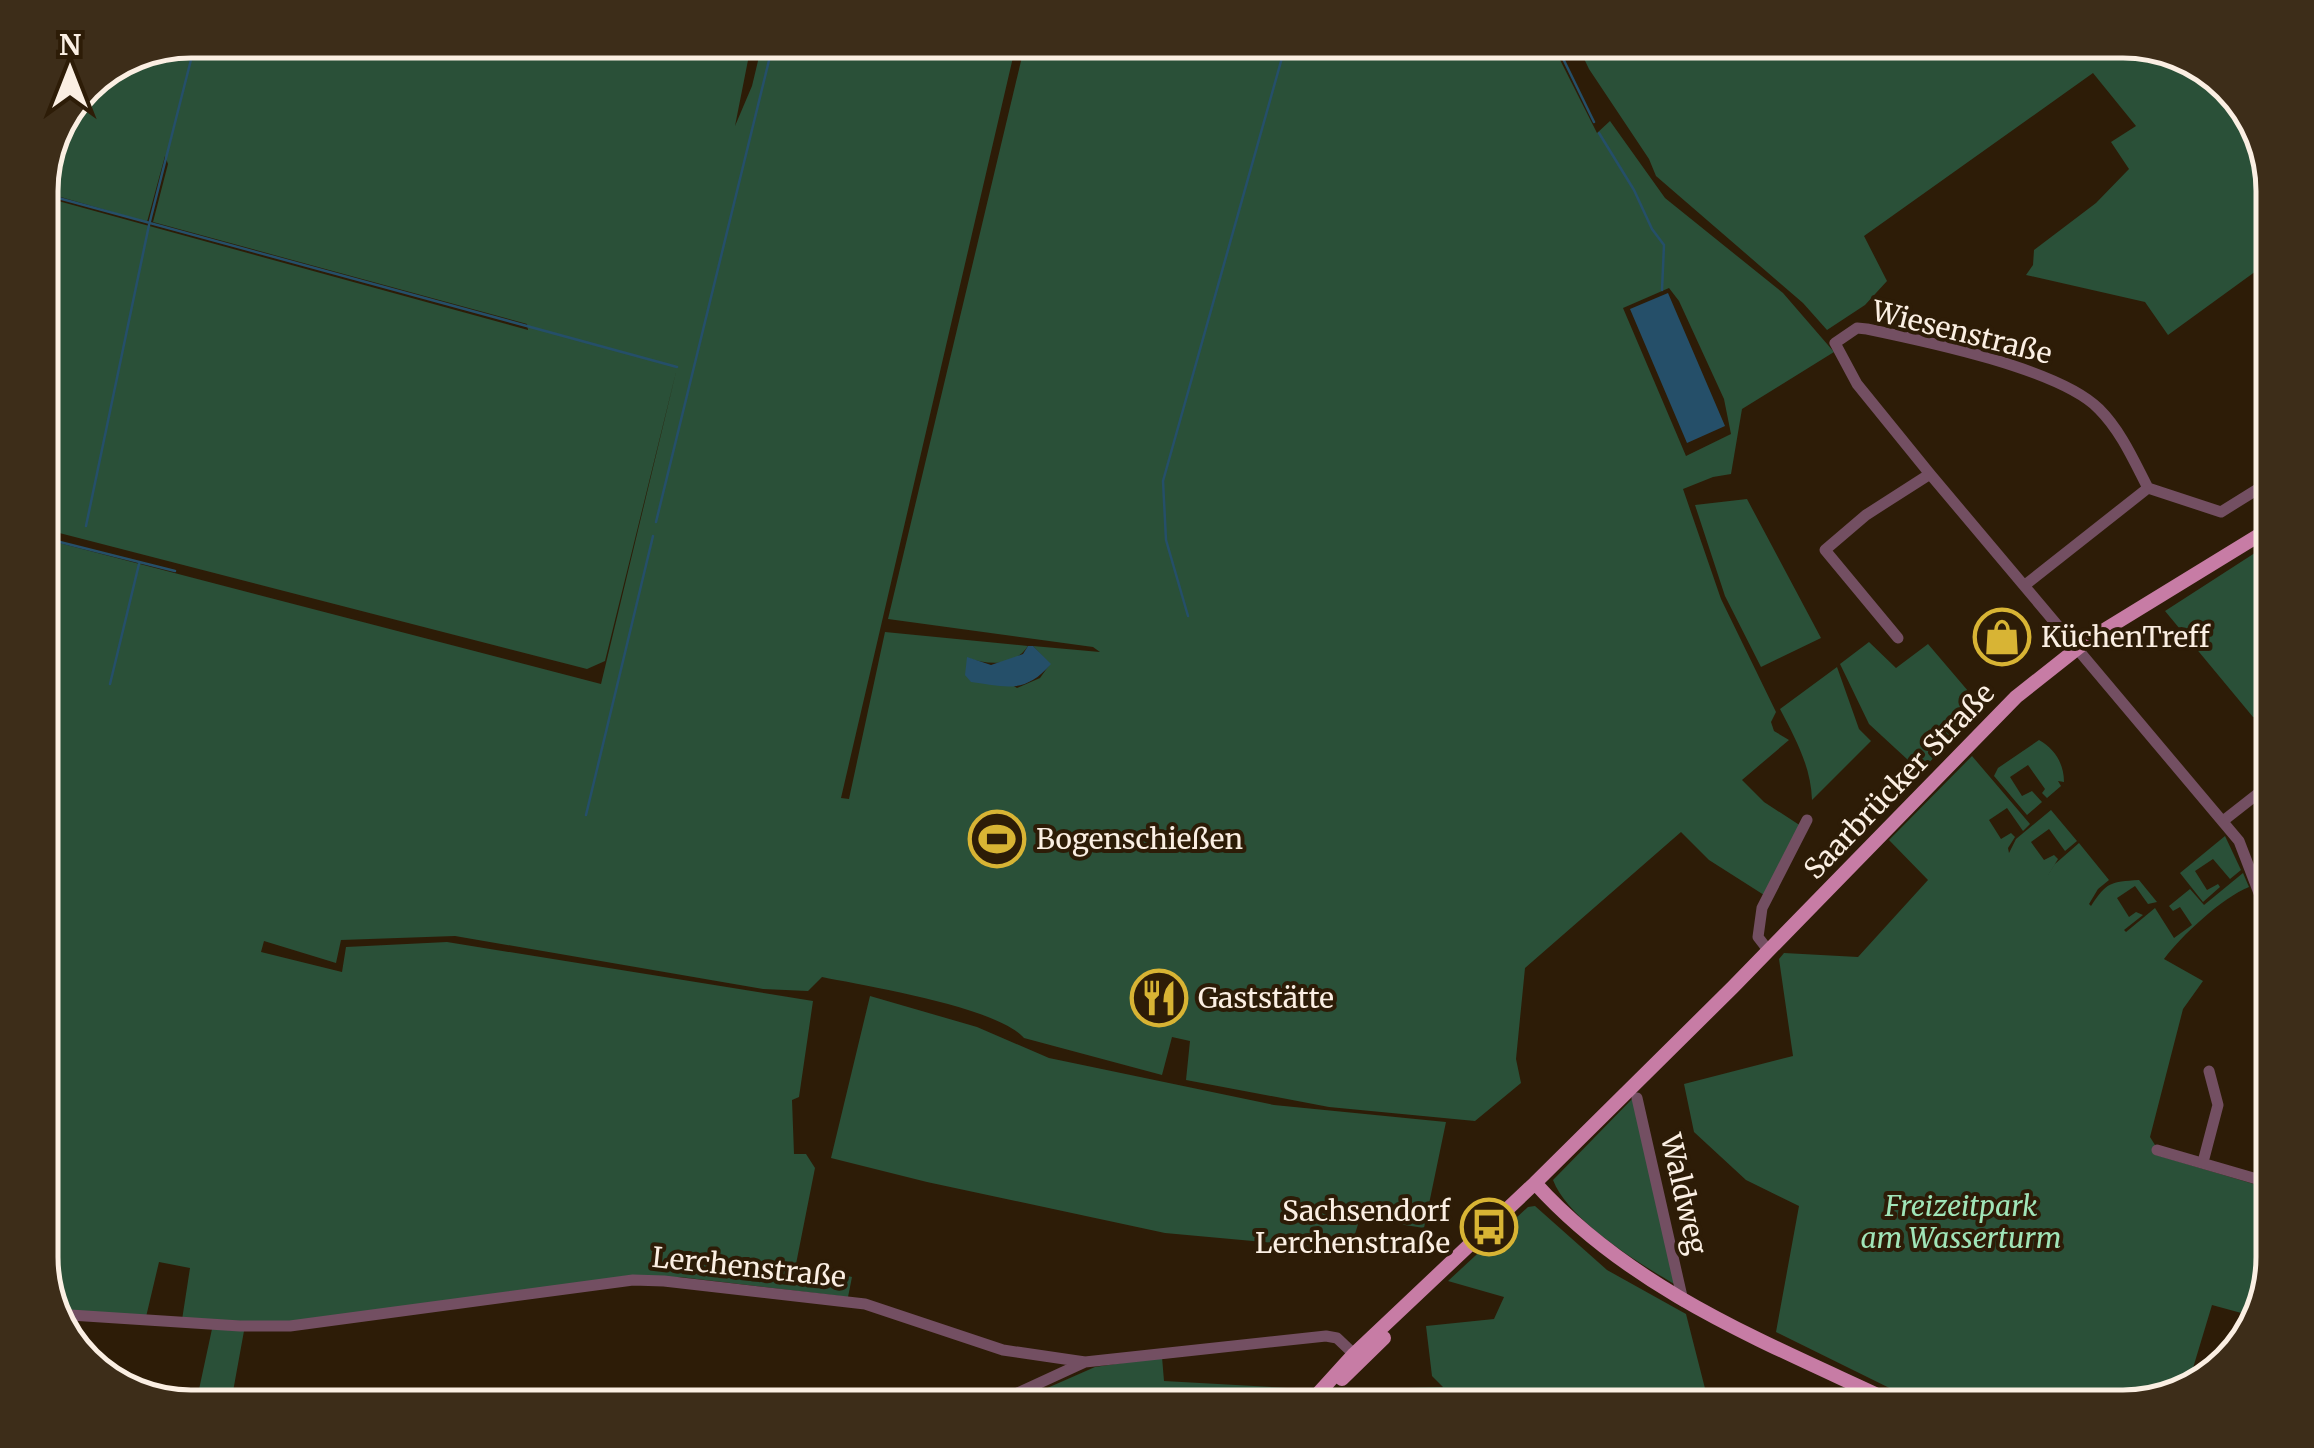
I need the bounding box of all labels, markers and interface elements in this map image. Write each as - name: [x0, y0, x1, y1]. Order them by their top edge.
- north arrow: [20, 20, 120, 120]
- text: N: [59, 27, 81, 63]
- street label: Wiesenstraße: [1867, 292, 2056, 372]
- shop icon: KüchenTreff: [1972, 607, 2032, 667]
- place label: KüchenTreff: [2041, 619, 2211, 655]
- street label: Saarbrücker Straße: [1796, 675, 2002, 887]
- sports icon: Bogenschießen: [967, 809, 1027, 869]
- place label: Bogenschießen: [1036, 821, 1243, 857]
- restaurant icon: Gaststätte: [1129, 968, 1189, 1028]
- place label: Gaststätte: [1198, 980, 1334, 1016]
- street label: Waldweg: [1652, 1129, 1715, 1258]
- park label: Freizeitpark am Wasserturm: [1860, 1188, 2062, 1256]
- place label: Sachsendorf Lerchenstraße: [1255, 1193, 1451, 1261]
- bus stop icon: Sachsendorf Lerchenstraße: [1459, 1197, 1519, 1257]
- street label: Lerchenstraße: [650, 1239, 848, 1295]

